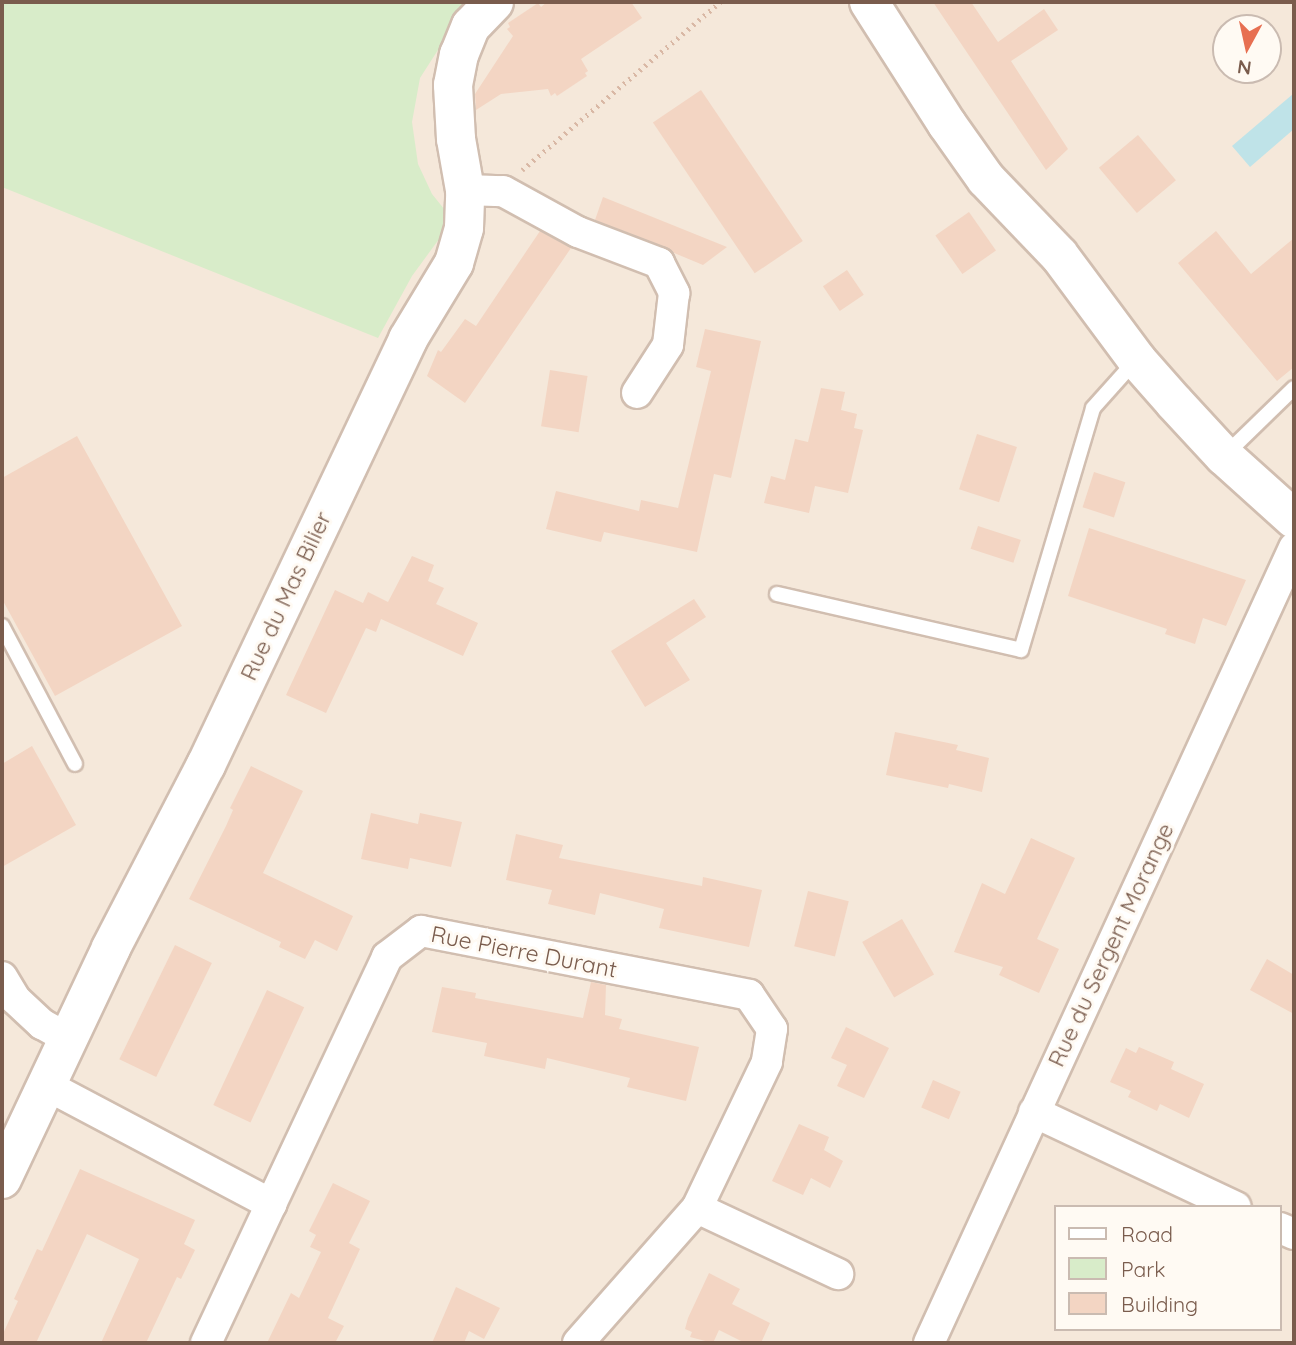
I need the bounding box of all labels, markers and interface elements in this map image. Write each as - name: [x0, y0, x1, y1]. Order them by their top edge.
- north arrow: [1212, 14, 1282, 84]
- text: N: [1236, 55, 1253, 81]
- street label: Rue du Mas Bilier: [235, 507, 337, 685]
- street label: Rue du Sergent Morange: [1042, 819, 1180, 1071]
- street label: Rue Pierre Durant: [429, 920, 619, 984]
- legend: [1054, 1205, 1282, 1331]
- text: Road: [1121, 1221, 1173, 1247]
- text: Park: [1121, 1256, 1165, 1282]
- text: Building: [1121, 1291, 1198, 1317]

